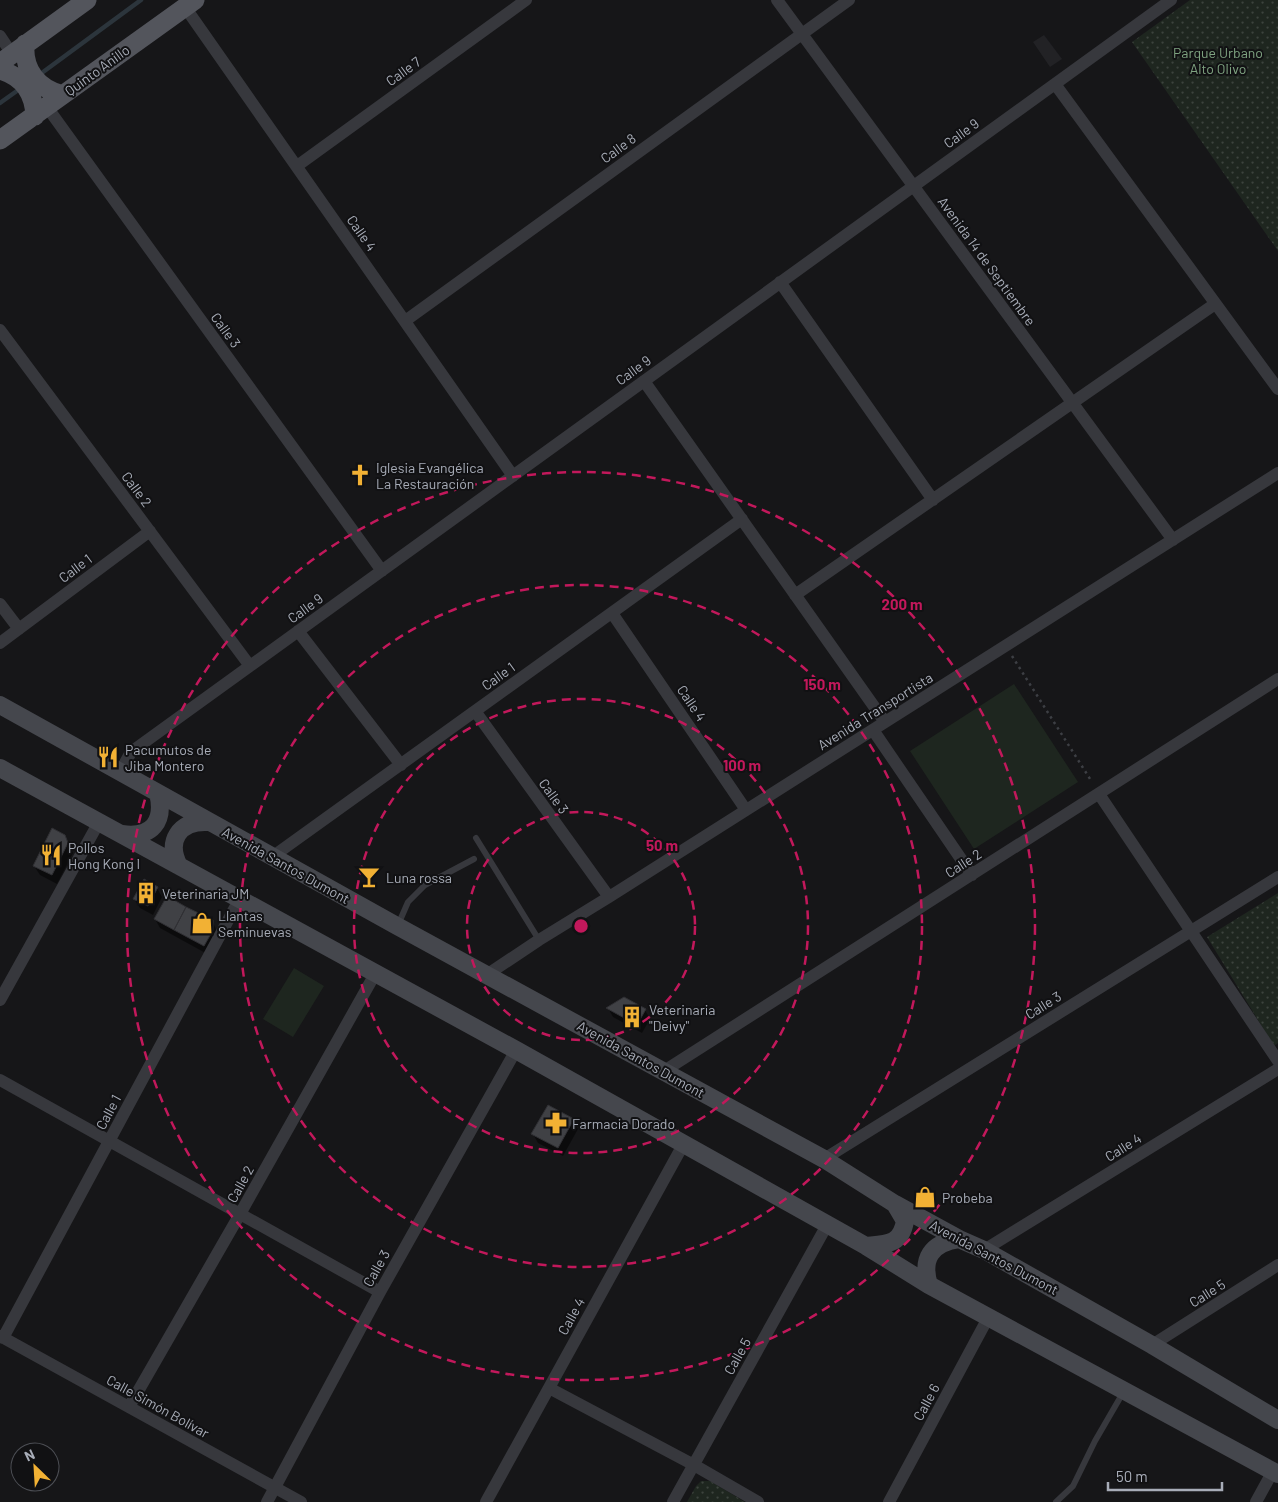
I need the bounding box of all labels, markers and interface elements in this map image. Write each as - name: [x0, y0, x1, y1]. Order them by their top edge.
- street label: Quinto Anillo: [61, 41, 133, 99]
- park label: Parque Urbano Alto Olivo: [1173, 44, 1263, 77]
- street label: Calle 7: [382, 52, 424, 89]
- street label: Calle 9: [940, 114, 982, 152]
- street label: Calle 8: [597, 129, 639, 167]
- street label: Avenida 14 de Septiembre: [935, 193, 1039, 329]
- street label: Calle 4: [344, 212, 380, 254]
- street label: Calle 3: [208, 309, 244, 351]
- street label: Calle 9: [612, 351, 654, 389]
- place label: Iglesia Evangélica La Restauración: [376, 459, 484, 492]
- church icon: Iglesia Evangélica La Restauración: [347, 462, 373, 488]
- street label: Calle 2: [118, 468, 156, 510]
- street label: Calle 1: [55, 550, 95, 586]
- street label: Calle 9: [284, 589, 326, 627]
- text: 200 m: [881, 595, 923, 613]
- street label: Calle 1: [478, 658, 518, 694]
- street label: Avenida Transportista: [814, 669, 936, 753]
- text: 150 m: [803, 675, 841, 693]
- street label: Calle 4: [674, 682, 710, 724]
- place label: Pacumutos de Jiba Montero: [125, 741, 211, 774]
- restaurant icon: Pacumutos de Jiba Montero: [95, 744, 121, 770]
- text: 100 m: [723, 756, 761, 774]
- street label: Calle 3: [536, 775, 572, 817]
- street label: Avenida Santos Dumont: [219, 823, 353, 907]
- text: 50 m: [646, 836, 678, 854]
- place label: Pollos Hong Kong I: [68, 839, 140, 872]
- restaurant icon: Pollos Hong Kong I: [38, 842, 64, 868]
- street label: Calle 2: [942, 845, 984, 881]
- bar icon: Luna rossa: [356, 864, 382, 890]
- place label: Luna rossa: [386, 869, 452, 886]
- building icon: Veterinaria JM: [133, 880, 159, 906]
- place label: Veterinaria JM: [162, 885, 249, 902]
- place label: Llantas Seminuevas: [218, 907, 292, 940]
- shop icon: Llantas Seminuevas: [189, 910, 215, 936]
- centre of rings: [572, 917, 590, 935]
- street label: Calle 3: [1022, 987, 1064, 1023]
- place label: Veterinaria "Deivy": [649, 1001, 715, 1034]
- building icon: Veterinaria "Deivy": [619, 1004, 645, 1030]
- street label: Avenida Santos Dumont: [574, 1017, 708, 1101]
- street label: Calle 1: [92, 1092, 124, 1132]
- pharmacy icon: Farmacia Dorado: [543, 1110, 569, 1136]
- place label: Farmacia Dorado: [572, 1115, 675, 1132]
- street label: Calle 4: [1102, 1129, 1144, 1165]
- street label: Calle 2: [223, 1162, 257, 1206]
- shop icon: Probeba: [912, 1184, 938, 1210]
- place label: Probeba: [942, 1189, 993, 1206]
- street label: Avenida Santos Dumont: [927, 1216, 1061, 1298]
- street label: Calle 3: [359, 1247, 393, 1289]
- street label: Calle 5: [1186, 1275, 1228, 1311]
- street label: Calle 4: [554, 1294, 588, 1338]
- street label: Calle 5: [720, 1335, 754, 1377]
- street label: Calle Simón Bolívar: [104, 1371, 212, 1441]
- street label: Calle 6: [909, 1381, 943, 1423]
- north arrow: [10, 1442, 60, 1492]
- text: N: [21, 1445, 37, 1464]
- scale bar: [1108, 1460, 1222, 1492]
- text: 50 m: [1116, 1467, 1148, 1485]

